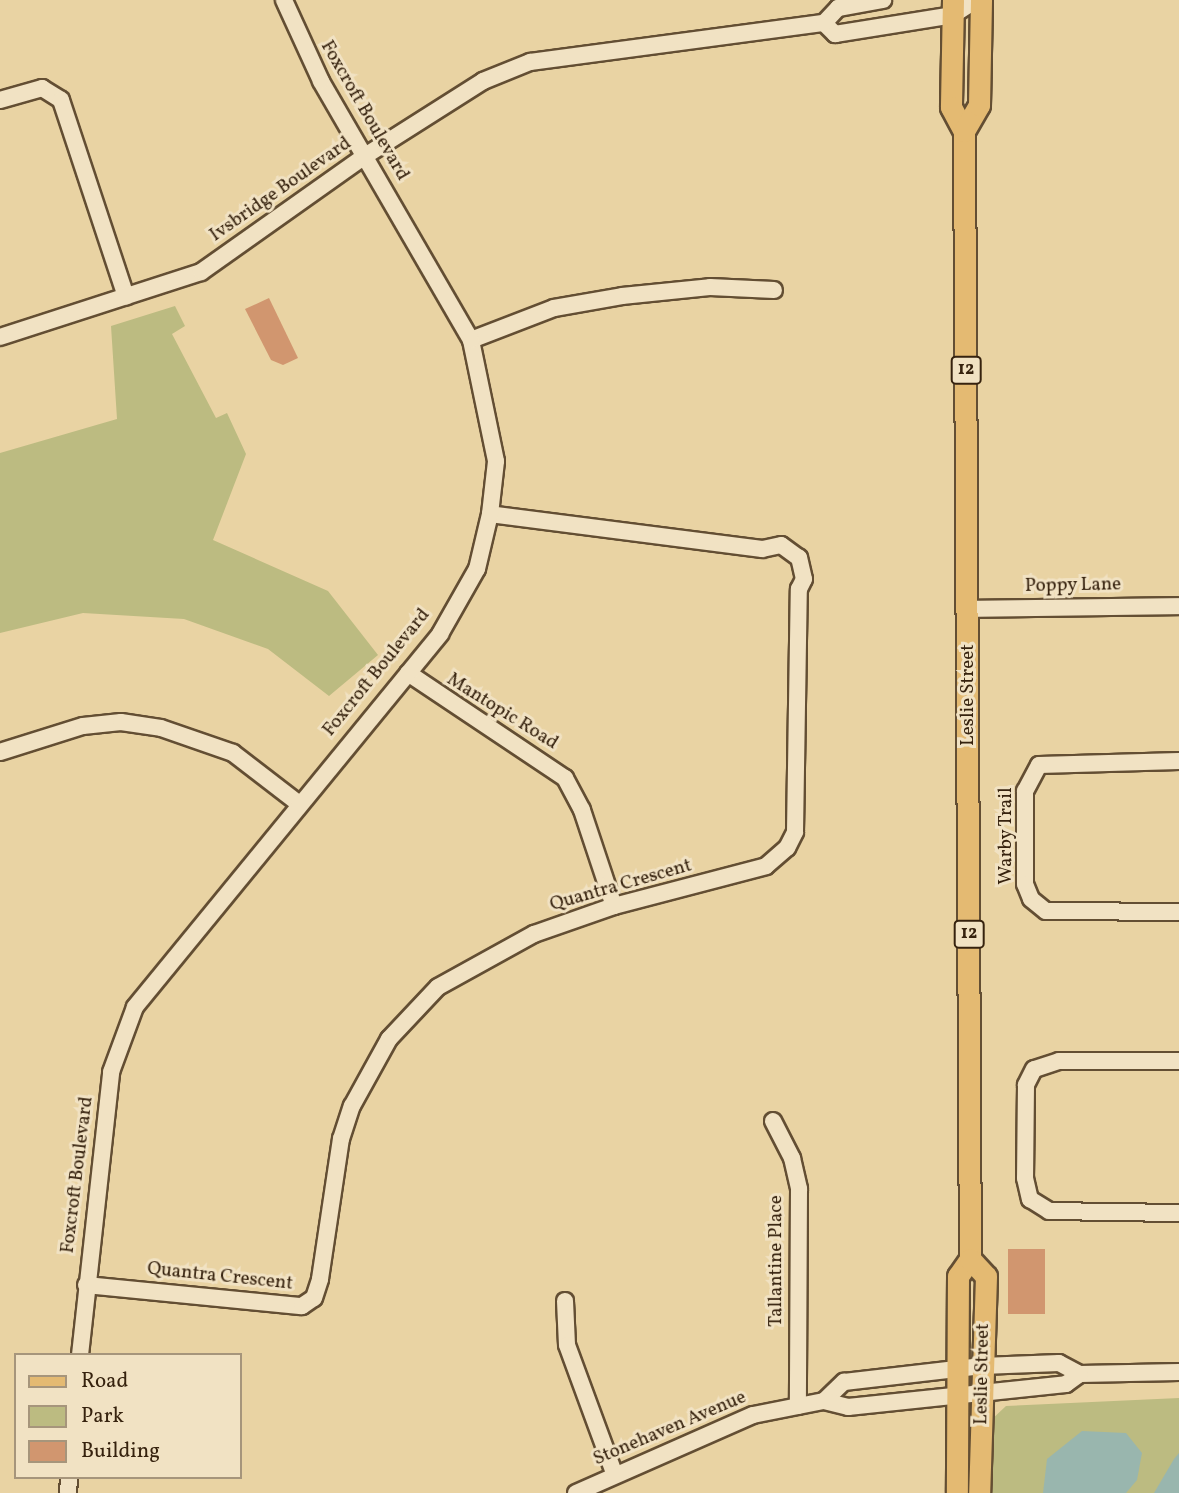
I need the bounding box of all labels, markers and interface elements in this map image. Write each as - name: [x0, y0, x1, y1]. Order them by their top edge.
- street label: Foxcroft Boulevard: [315, 37, 413, 185]
- street label: Ivsbridge Boulevard: [206, 133, 356, 247]
- road number: 12: [950, 356, 982, 384]
- street label: Poppy Lane: [1024, 574, 1122, 598]
- street label: Foxcroft Boulevard: [319, 605, 435, 741]
- street label: Leslie Street: [958, 644, 980, 746]
- street label: Mantopic Road: [442, 669, 562, 755]
- street label: Warby Trail: [996, 787, 1018, 885]
- street label: Quantra Crescent: [548, 855, 694, 917]
- road number: 12: [953, 919, 985, 948]
- street label: Foxcroft Boulevard: [57, 1095, 99, 1255]
- street label: Tallantine Place: [766, 1195, 788, 1327]
- street label: Quantra Crescent: [146, 1258, 294, 1296]
- street label: Leslie Street: [971, 1323, 995, 1425]
- legend: [14, 1353, 242, 1479]
- text: Road: [81, 1367, 128, 1396]
- street label: Stonehaven Avenue: [590, 1387, 750, 1471]
- text: Park: [81, 1402, 124, 1431]
- text: Building: [81, 1437, 160, 1466]

